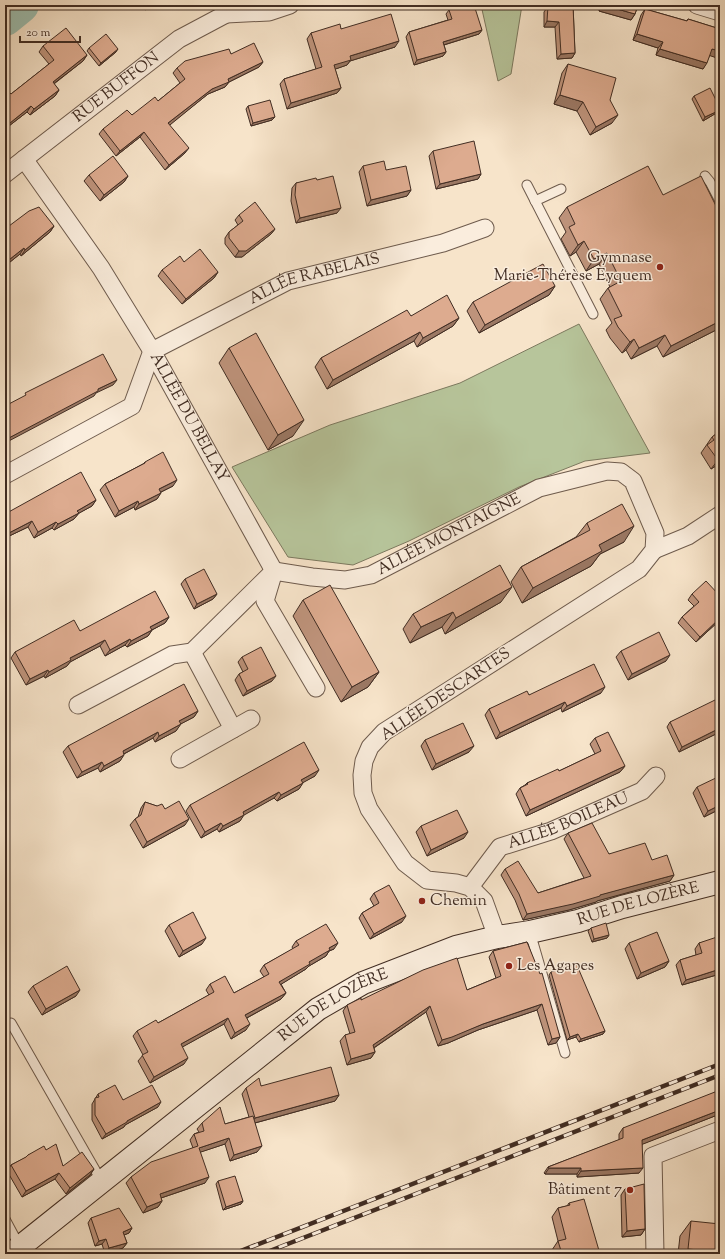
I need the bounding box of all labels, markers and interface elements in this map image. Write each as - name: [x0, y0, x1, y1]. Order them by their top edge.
- scale bar: [20, 18, 80, 44]
- text: 20 m: [26, 24, 51, 42]
- street label: RUE BUFFON: [68, 47, 165, 128]
- street label: ALLÉE RABELAIS: [245, 247, 382, 311]
- place label: Gymnase Marie-Thérèse Eyquem: [494, 247, 652, 288]
- marker: Gymnase Marie-Thérèse Eyquem: [655, 262, 665, 272]
- street label: ALLÉE DU BELLAY: [144, 348, 235, 487]
- street label: ALLÉE MONTAIGNE: [373, 488, 525, 581]
- street label: ALLÉE DESCARTES: [376, 643, 516, 747]
- street label: ALLÉE BOILEAU: [505, 787, 632, 855]
- street label: RUE DE LOZÈRE: [574, 876, 702, 932]
- place label: Chemin: [430, 890, 487, 913]
- marker: Chemin: [417, 896, 427, 906]
- place label: Les Agapes: [517, 955, 594, 978]
- marker: Les Agapes: [504, 961, 514, 971]
- street label: RUE DE LOZÈRE: [274, 963, 392, 1048]
- place label: Bâtiment 7: [548, 1179, 622, 1202]
- marker: Bâtiment 7: [625, 1185, 635, 1195]

